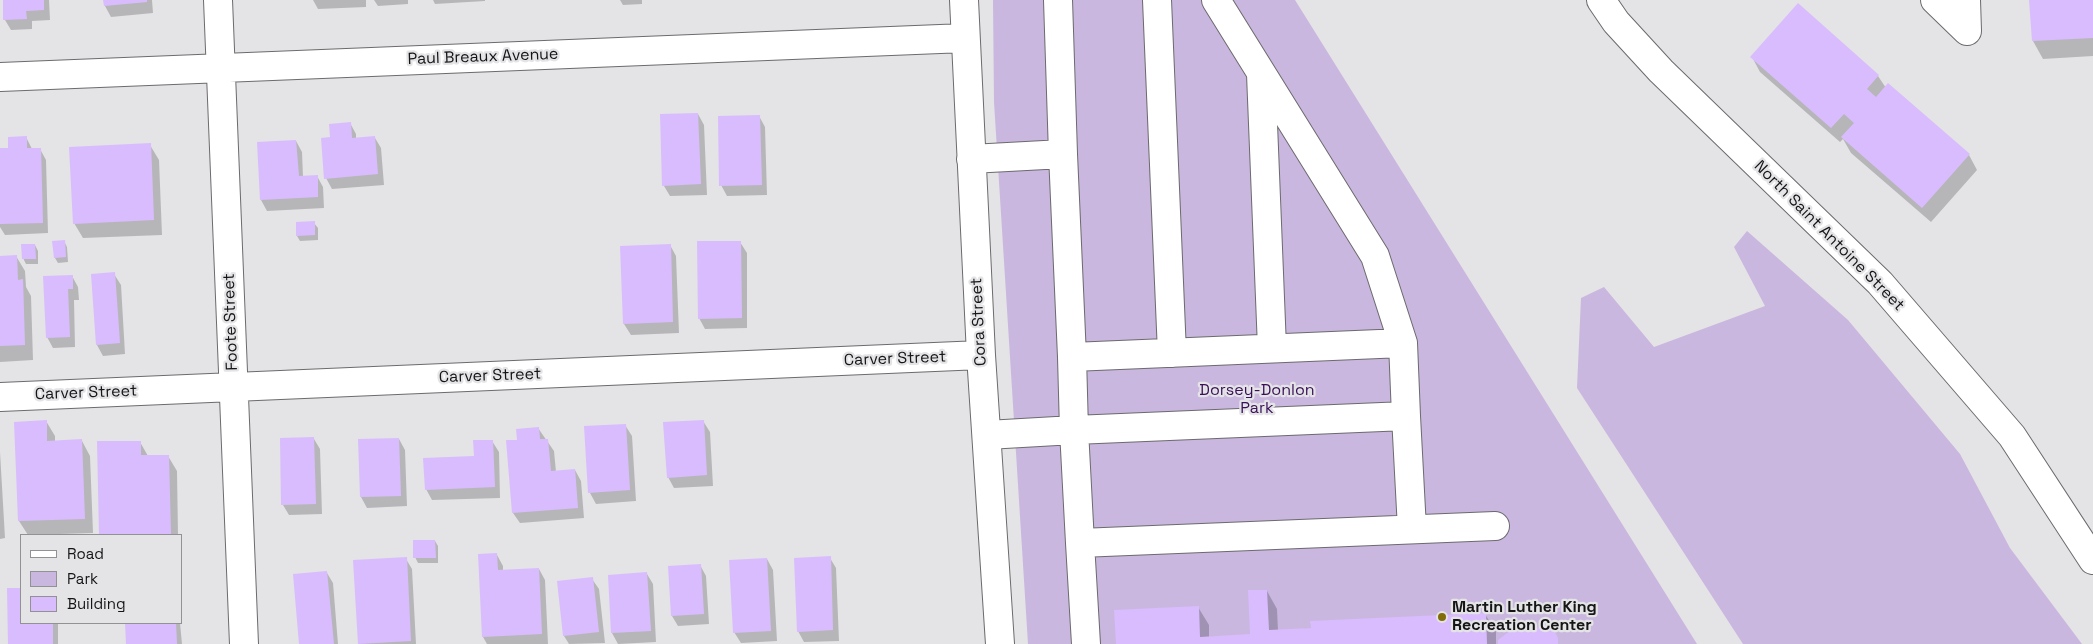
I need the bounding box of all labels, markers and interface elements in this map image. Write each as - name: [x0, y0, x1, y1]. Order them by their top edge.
- street label: Paul Breaux Avenue: [407, 45, 559, 69]
- street label: North Saint Antoine Street: [1750, 157, 1908, 315]
- street label: Foote Street: [220, 273, 242, 371]
- street label: Cora Street: [967, 277, 991, 367]
- street label: Carver Street: [844, 348, 946, 370]
- street label: Carver Street: [439, 365, 541, 387]
- park label: Dorsey-Donlon Park: [1199, 381, 1315, 419]
- street label: Carver Street: [35, 382, 137, 404]
- legend: [20, 534, 182, 624]
- text: Road: [67, 544, 104, 563]
- text: Park: [67, 569, 98, 588]
- text: Building: [67, 594, 126, 613]
- place label: Martin Luther King Recreation Center: [1452, 598, 1597, 636]
- marker: Martin Luther King Recreation Center: [1436, 611, 1448, 623]

